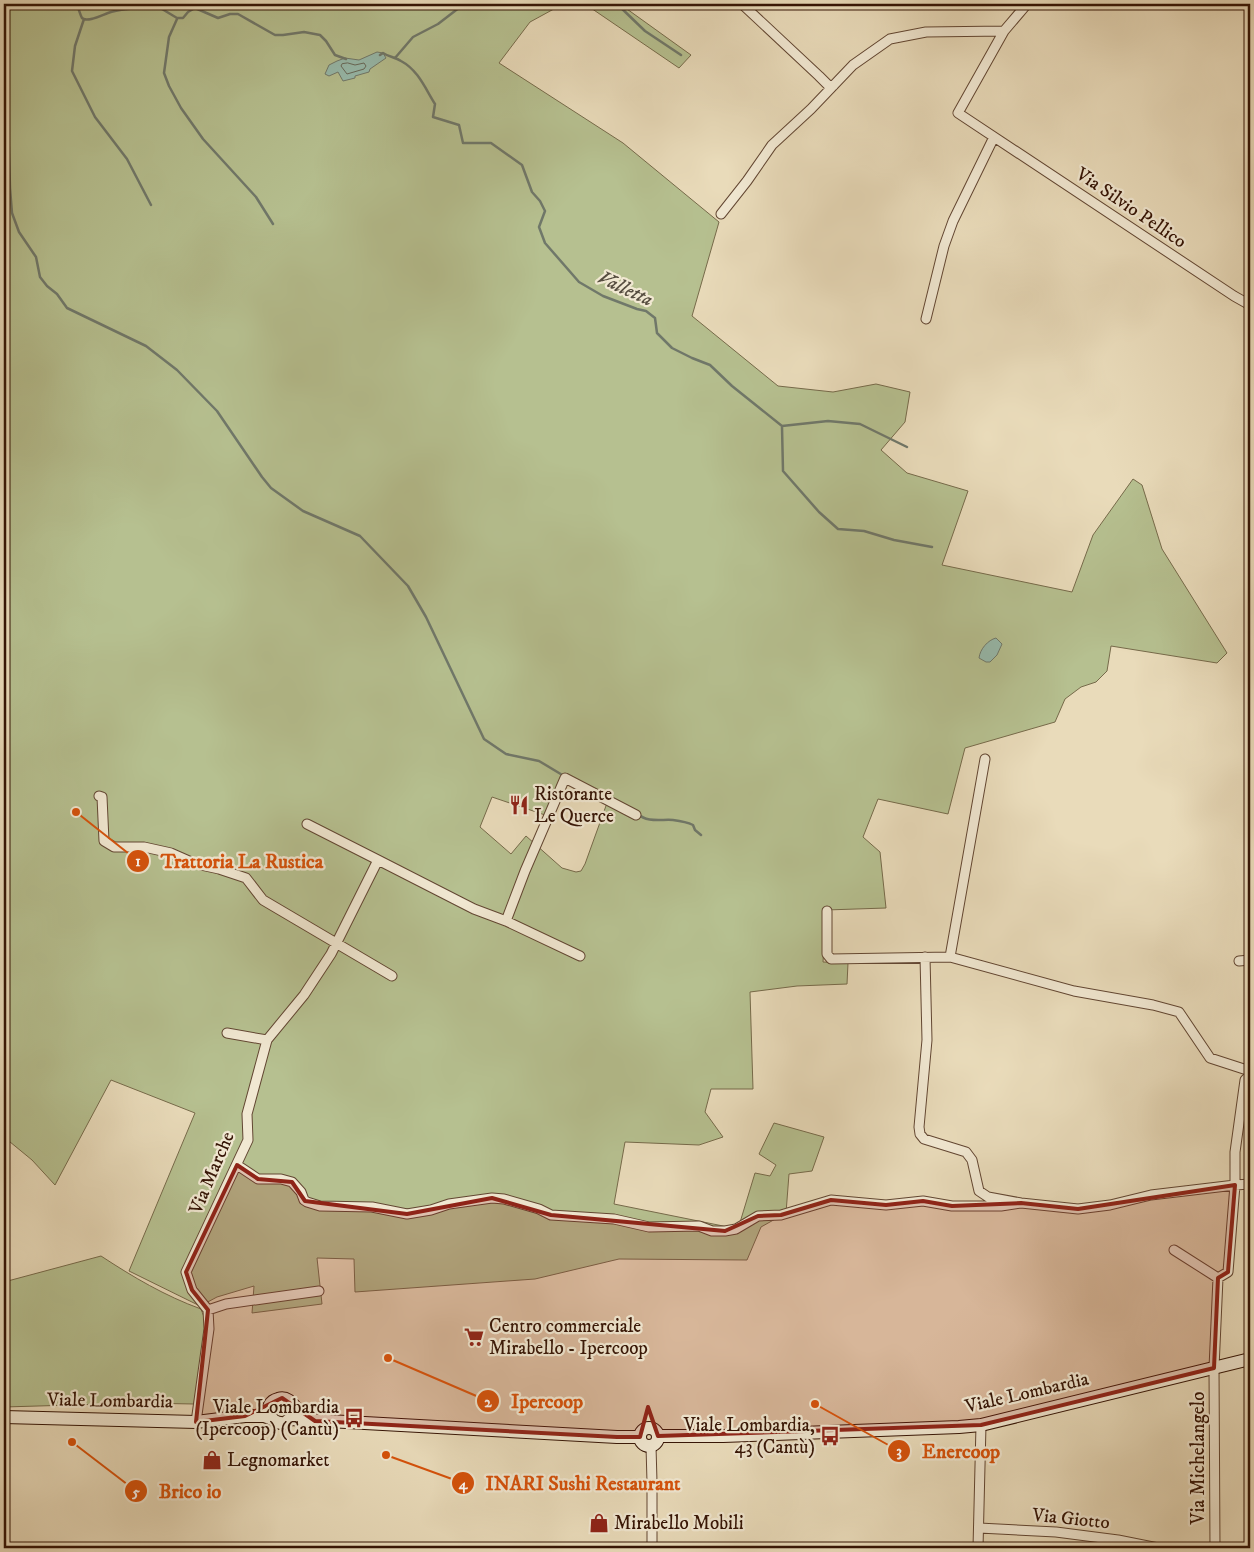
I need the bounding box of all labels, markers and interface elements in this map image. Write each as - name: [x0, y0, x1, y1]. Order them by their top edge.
- street label: Via Silvio Pellico: [1071, 162, 1191, 253]
- water label: Valletta: [593, 265, 657, 313]
- place label: Ristorante Le Querce: [534, 783, 614, 828]
- restaurant icon: Ristorante Le Querce: [508, 794, 530, 816]
- callout: Trattoria La Rustica: [126, 844, 333, 879]
- text: Trattoria La Rustica: [160, 850, 324, 875]
- text: 1: [135, 852, 141, 871]
- street label: Via Marche: [184, 1128, 240, 1219]
- place label: Centro commerciale Mirabello - Ipercoop: [489, 1315, 648, 1360]
- supermarket icon: Centro commerciale Mirabello - Ipercoop: [463, 1326, 485, 1348]
- street label: Viale Lombardia: [962, 1368, 1091, 1419]
- callout: Ipercoop: [476, 1384, 593, 1419]
- street label: Viale Lombardia: [46, 1388, 173, 1414]
- text: Ipercoop: [511, 1390, 583, 1415]
- street label: Via Michelangelo: [1187, 1392, 1210, 1525]
- text: 2: [484, 1393, 492, 1412]
- place label: Viale Lombardia (Ipercoop) (Cantù): [196, 1396, 339, 1441]
- bus stop icon: Viale Lombardia (Ipercoop) (Cantù): [343, 1407, 365, 1429]
- place label: Viale Lombardia, 43 (Cantù): [683, 1414, 815, 1459]
- bus stop icon: Viale Lombardia, 43 (Cantù): [819, 1425, 841, 1447]
- callout: Enercoop: [887, 1434, 1010, 1469]
- text: Enercoop: [922, 1440, 1000, 1465]
- text: 3: [896, 1442, 902, 1461]
- shop icon: Legnomarket: [201, 1449, 223, 1471]
- place label: Legnomarket: [227, 1449, 329, 1472]
- callout: INARI Sushi Restaurant: [451, 1466, 691, 1501]
- text: INARI Sushi Restaurant: [486, 1472, 681, 1497]
- callout: Brico io: [123, 1474, 231, 1509]
- text: 4: [458, 1475, 469, 1494]
- text: Brico io: [159, 1480, 222, 1505]
- text: 5: [131, 1483, 140, 1502]
- street label: Via Giotto: [1030, 1503, 1111, 1535]
- shop icon: Mirabello Mobili: [588, 1512, 610, 1534]
- place label: Mirabello Mobili: [614, 1512, 744, 1535]

